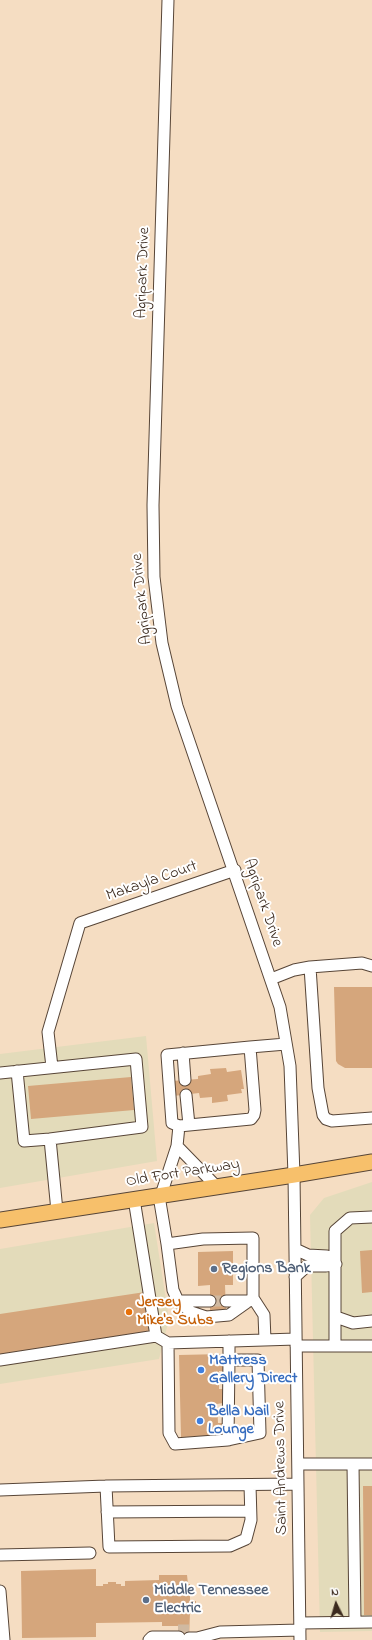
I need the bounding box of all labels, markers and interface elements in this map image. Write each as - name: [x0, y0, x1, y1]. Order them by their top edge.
- street label: Agripark Drive: [133, 227, 155, 319]
- street label: Agripark Drive: [129, 552, 157, 646]
- street label: Makayla Court: [104, 857, 200, 907]
- street label: Agripark Drive: [238, 857, 286, 949]
- street label: Old Fort Parkway: [125, 1156, 241, 1192]
- place label: Regions Bank: [222, 1259, 311, 1279]
- marker: Regions Bank: [209, 1264, 219, 1274]
- place label: Jersey Mike's Subs: [137, 1293, 214, 1331]
- marker: Jersey Mike's Subs: [124, 1307, 134, 1317]
- place label: Mattress Gallery Direct: [209, 1351, 297, 1389]
- marker: Mattress Gallery Direct: [196, 1365, 206, 1375]
- street label: Saint Andrews Drive: [271, 1401, 293, 1535]
- place label: Bella Nail Lounge: [208, 1402, 269, 1440]
- marker: Bella Nail Lounge: [195, 1416, 205, 1426]
- place label: Middle Tennessee Electric: [154, 1581, 268, 1619]
- north arrow: [316, 1584, 356, 1624]
- text: N: [331, 1584, 339, 1600]
- marker: Middle Tennessee Electric: [141, 1595, 151, 1605]

